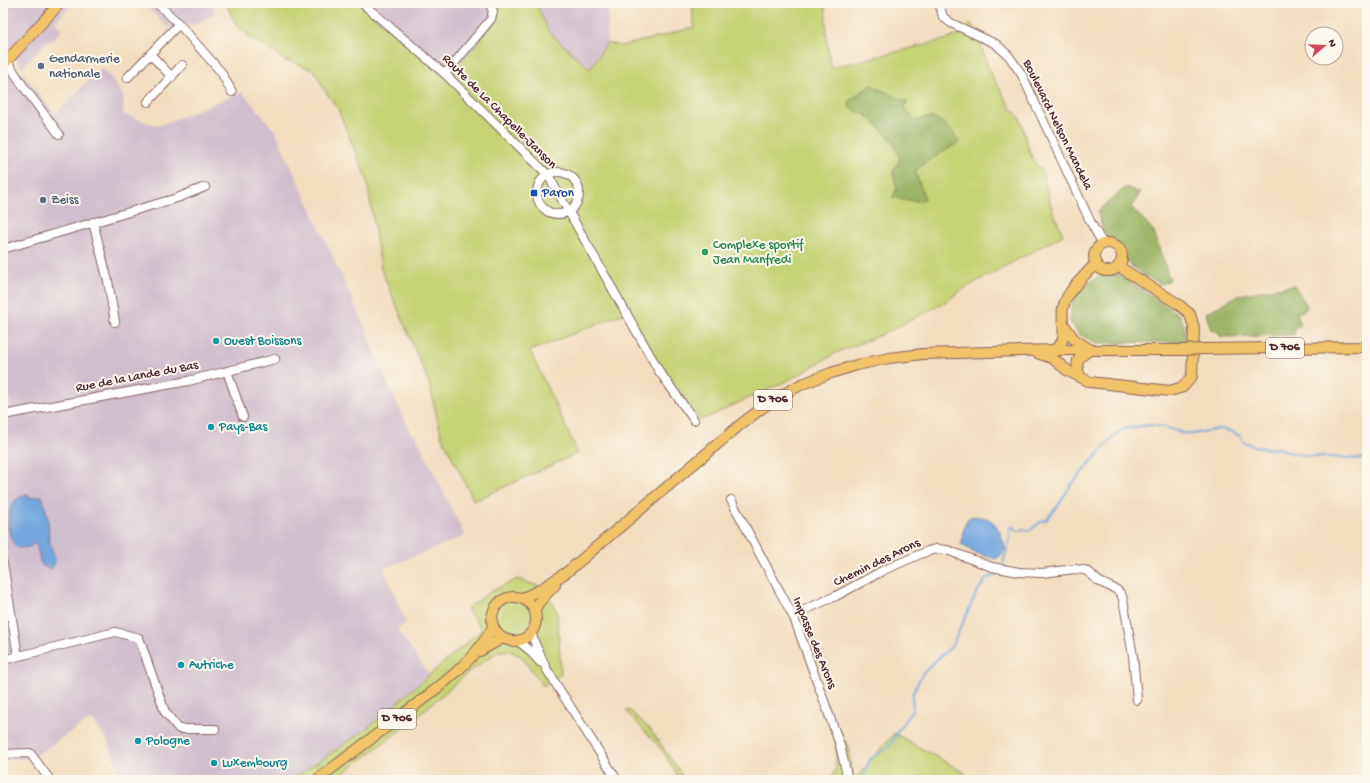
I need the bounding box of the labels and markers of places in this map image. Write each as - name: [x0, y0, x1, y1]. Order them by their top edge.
- place label: Gendarmerie nationale: [49, 52, 120, 82]
- marker: Gendarmerie nationale: [36, 61, 46, 71]
- place label: Paron: [541, 186, 575, 201]
- marker: Paron: [529, 188, 539, 198]
- place label: Zeiss: [51, 193, 80, 208]
- marker: Zeiss: [38, 195, 48, 205]
- place label: Complexe sportif Jean Manfredi: [713, 238, 804, 268]
- marker: Complexe sportif Jean Manfredi: [700, 247, 710, 257]
- place label: Ouest Boissons: [224, 334, 303, 349]
- marker: Ouest Boissons: [211, 336, 221, 346]
- place label: Pays-Bas: [218, 420, 269, 435]
- marker: Pays-Bas: [206, 422, 216, 432]
- place label: Autriche: [189, 658, 234, 673]
- marker: Autriche: [176, 660, 186, 670]
- place label: Pologne: [145, 734, 190, 749]
- marker: Pologne: [133, 736, 143, 746]
- place label: Luxembourg: [222, 756, 287, 771]
- marker: Luxembourg: [209, 758, 219, 768]

